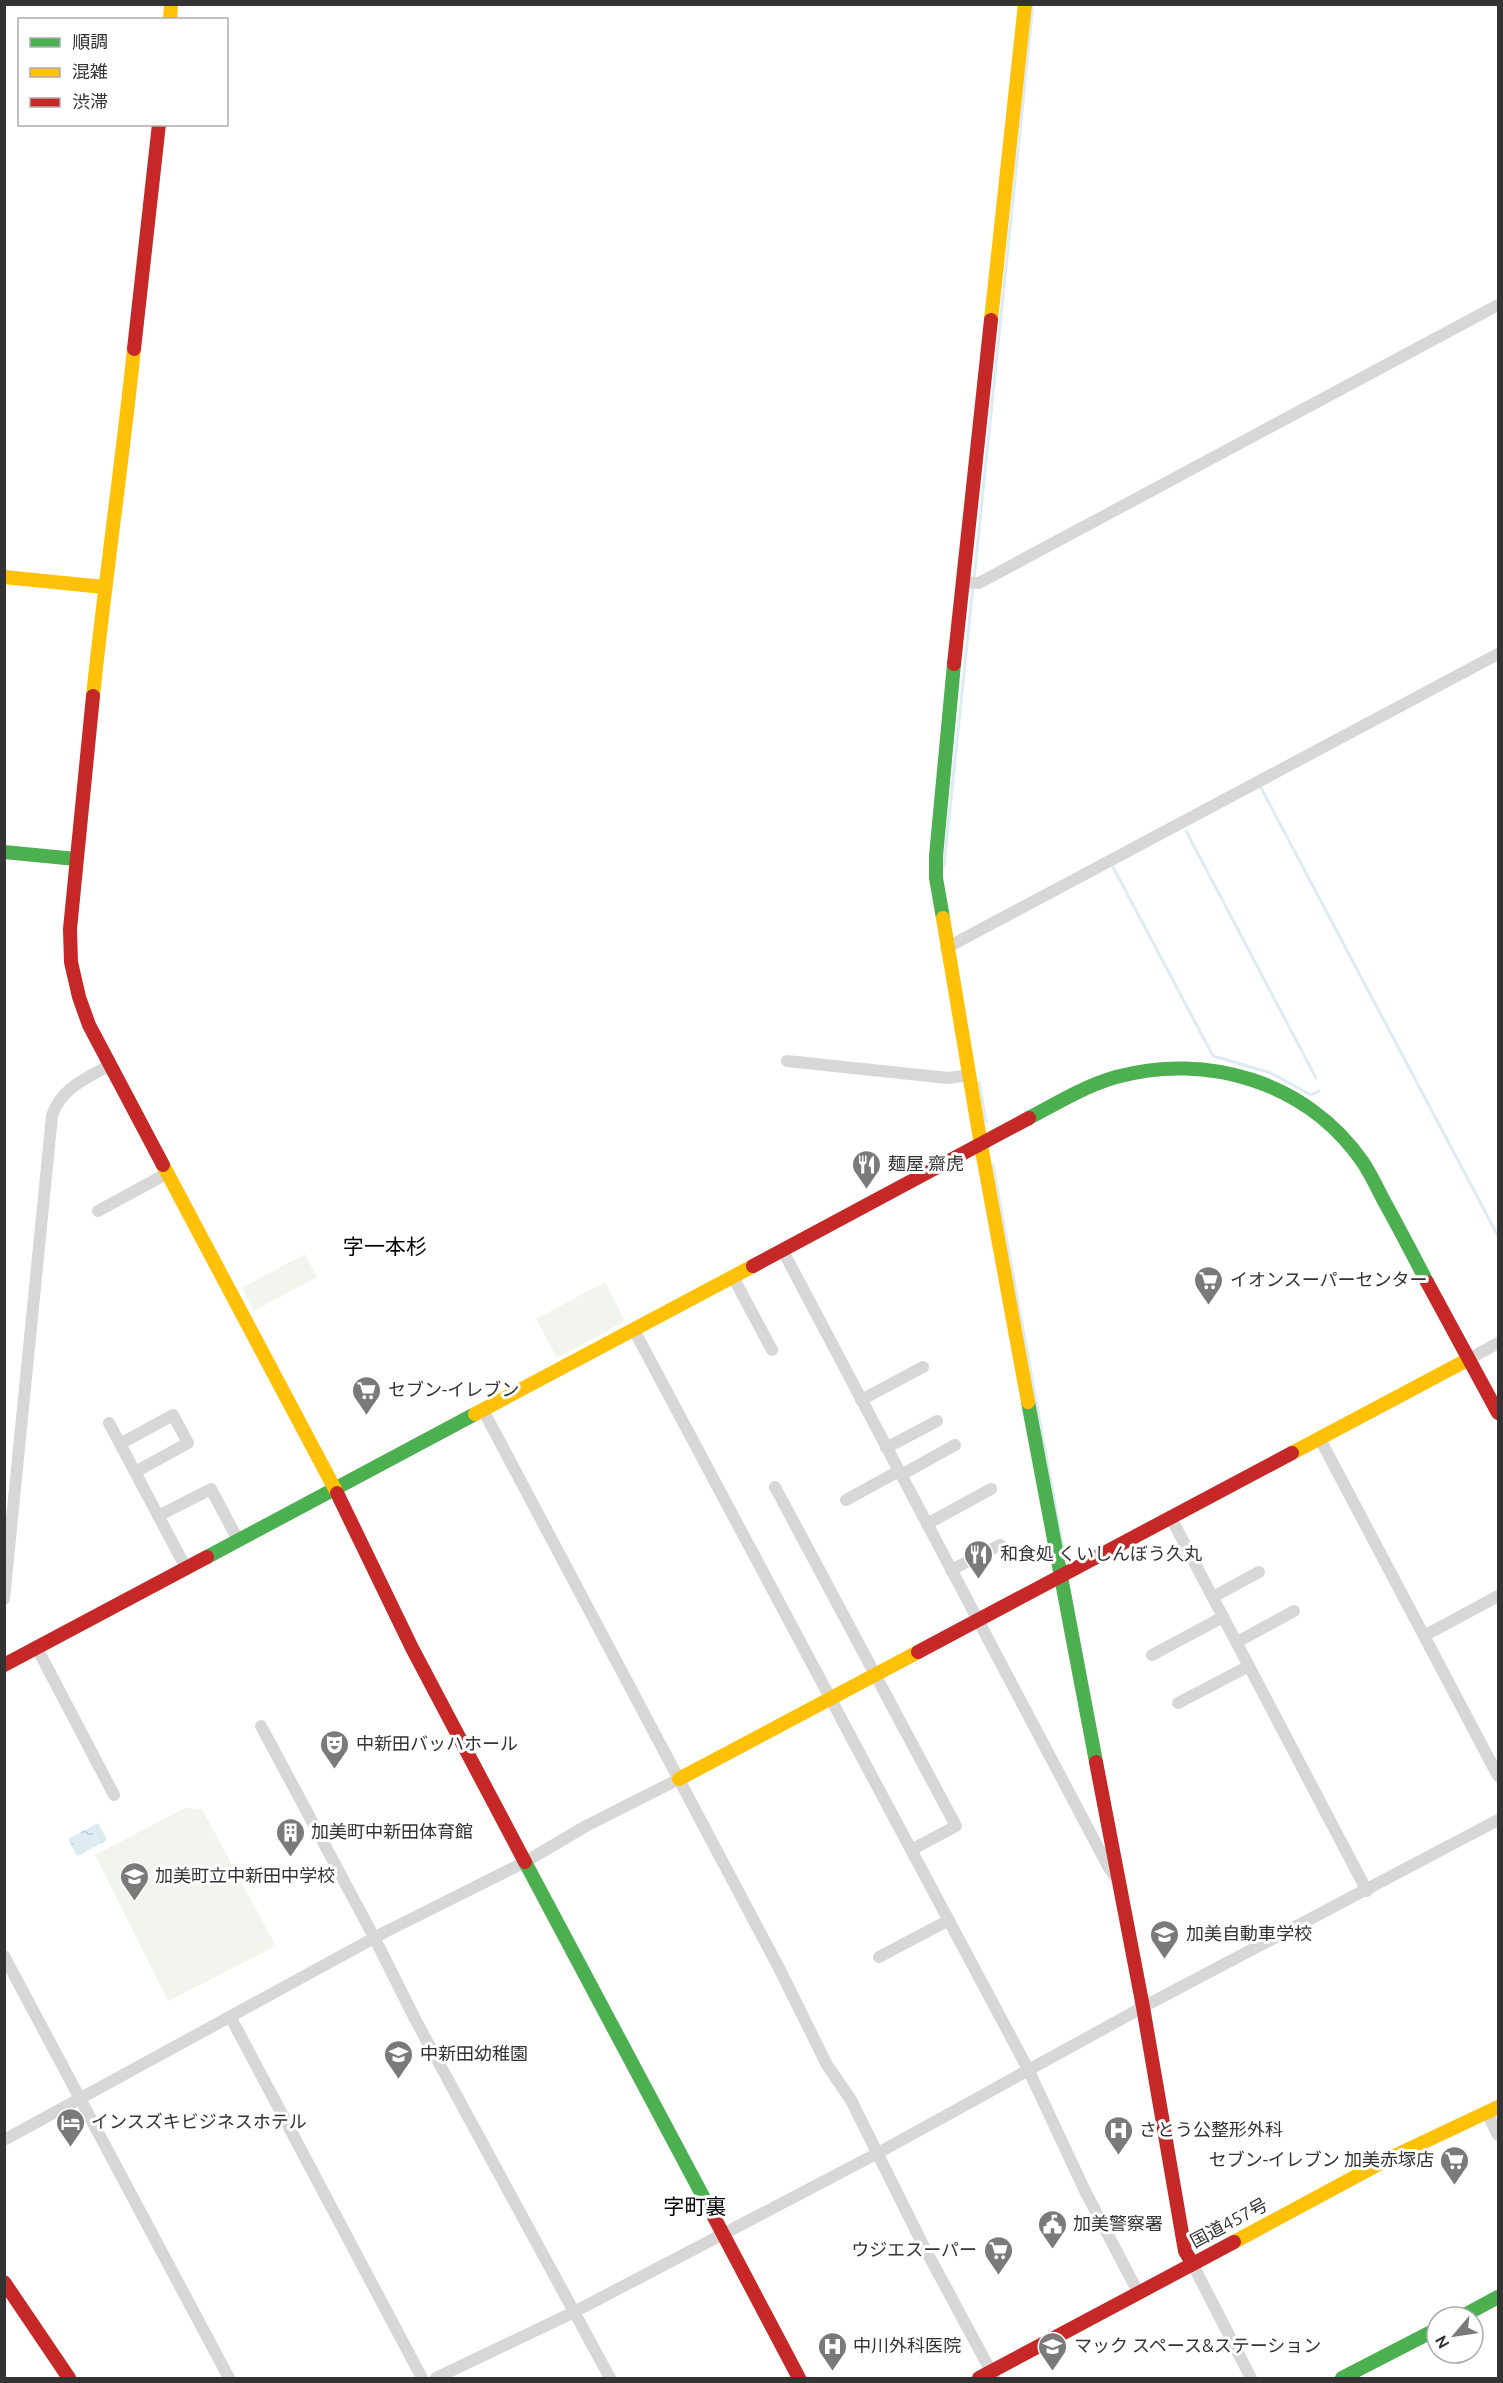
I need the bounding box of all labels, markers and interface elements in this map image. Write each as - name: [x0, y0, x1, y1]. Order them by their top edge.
- legend: [18, 18, 228, 126]
- text: 順調: [72, 31, 108, 51]
- text: 混雑: [72, 61, 108, 81]
- text: 渋滞: [72, 91, 108, 111]
- restaurant icon: 麺屋 齋虎: [851, 1148, 883, 1190]
- place label: 麺屋 齋虎: [888, 1153, 964, 1173]
- district label: 字一本杉: [343, 1234, 427, 1258]
- supermarket icon: イオンスーパーセンター: [1193, 1264, 1225, 1306]
- place label: イオンスーパーセンター: [1230, 1269, 1427, 1289]
- supermarket icon: セブン-イレブン: [351, 1374, 383, 1416]
- place label: セブン-イレブン: [388, 1379, 519, 1399]
- restaurant icon: 和食処 くいしんぼう久丸: [963, 1538, 995, 1580]
- place label: 和食処 くいしんぼう久丸: [1000, 1543, 1202, 1563]
- theatre icon: 中新田バッハホール: [319, 1728, 351, 1770]
- place label: 中新田バッハホール: [356, 1733, 518, 1753]
- building icon: 加美町中新田体育館: [274, 1816, 306, 1858]
- place label: 加美町中新田体育館: [311, 1821, 473, 1841]
- school or university icon: 加美町立中新田中学校: [118, 1860, 150, 1902]
- place label: 加美町立中新田中学校: [155, 1865, 335, 1885]
- school or university icon: 加美自動車学校: [1149, 1918, 1181, 1960]
- place label: 加美自動車学校: [1186, 1923, 1312, 1943]
- school or university icon: 中新田幼稚園: [383, 2038, 415, 2080]
- place label: 中新田幼稚園: [420, 2043, 528, 2063]
- hotel icon: インスズキビジネスホテル: [54, 2106, 86, 2148]
- place label: インスズキビジネスホテル: [91, 2111, 307, 2131]
- hospital icon: さとう公整形外科: [1102, 2114, 1134, 2156]
- place label: さとう公整形外科: [1139, 2119, 1283, 2139]
- supermarket icon: セブン-イレブン 加美赤塚店: [1439, 2144, 1471, 2186]
- place label: セブン-イレブン 加美赤塚店: [1209, 2149, 1434, 2169]
- street label: 国道457号: [1187, 2193, 1271, 2251]
- district label: 字町裏: [664, 2194, 727, 2218]
- public building icon: 加美警察署: [1036, 2208, 1068, 2250]
- place label: 加美警察署: [1073, 2213, 1163, 2233]
- supermarket icon: ウジエスーパー: [982, 2234, 1014, 2276]
- place label: ウジエスーパー: [851, 2239, 977, 2259]
- north arrow: [1425, 2305, 1485, 2365]
- hospital icon: 中川外科医院: [816, 2330, 848, 2372]
- school or university icon: マック スペース&ステーション: [1037, 2330, 1069, 2372]
- text: N: [1431, 2333, 1453, 2352]
- place label: 中川外科医院: [853, 2335, 961, 2355]
- place label: マック スペース&ステーション: [1074, 2335, 1321, 2355]

